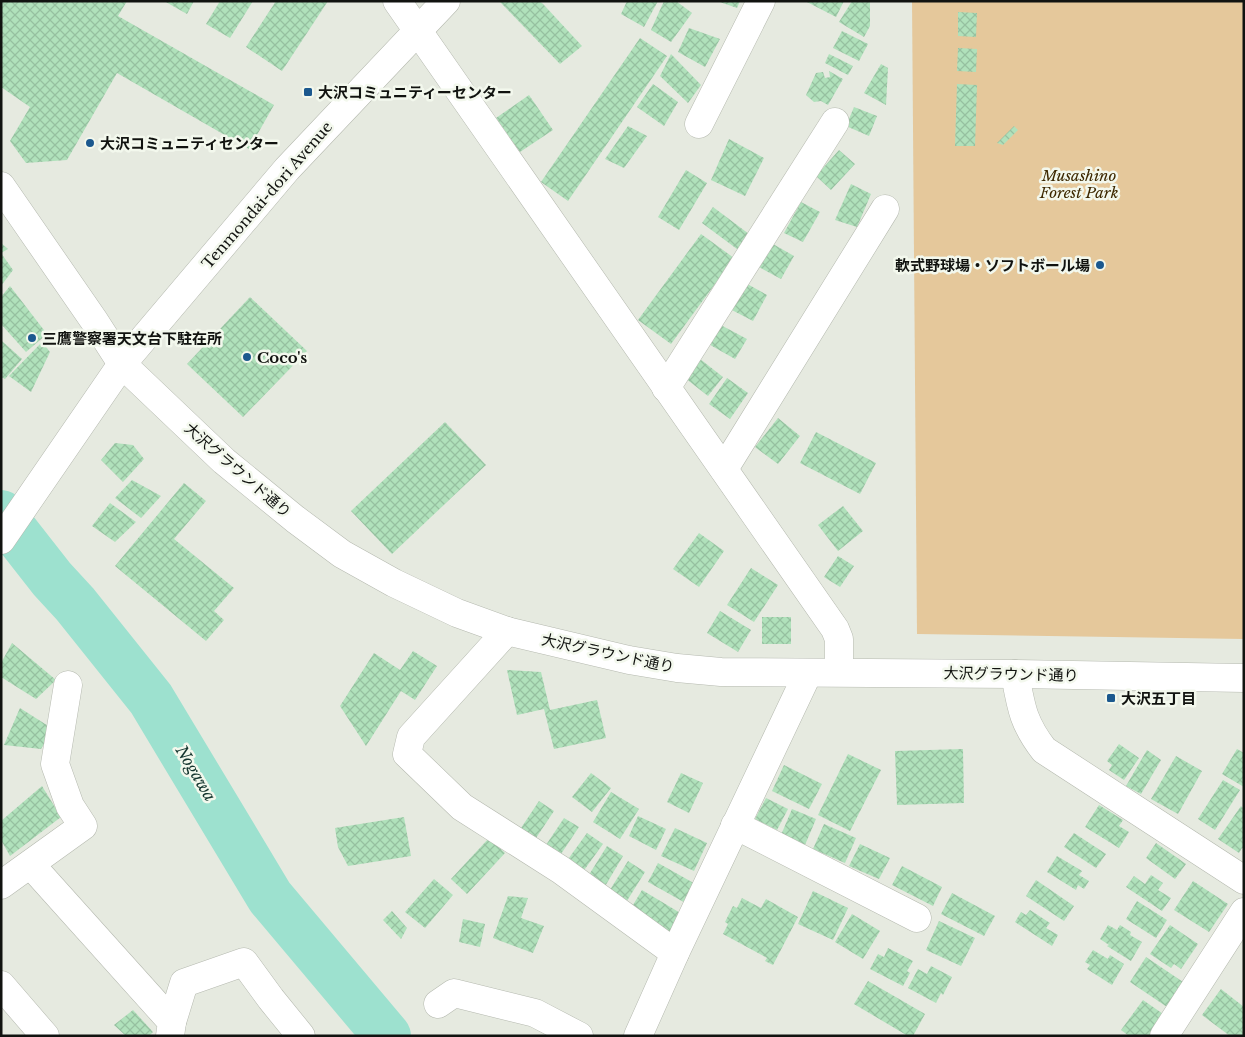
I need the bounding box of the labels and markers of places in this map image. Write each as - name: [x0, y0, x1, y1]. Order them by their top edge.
- place label: 大沢コミュニティーセンター: [318, 83, 512, 102]
- marker: 大沢コミュニティーセンター: [302, 86, 314, 98]
- place label: 大沢コミュニティセンター: [100, 134, 279, 153]
- marker: 大沢コミュニティセンター: [84, 137, 96, 149]
- place label: 軟式野球場・ソフトボール場: [895, 256, 1090, 275]
- marker: 軟式野球場・ソフトボール場: [1094, 259, 1106, 271]
- place label: 三鷹警察署天文台下駐在所: [42, 329, 222, 348]
- marker: 三鷹警察署天文台下駐在所: [26, 332, 38, 344]
- place label: Coco's: [257, 348, 307, 367]
- marker: Coco's: [241, 351, 253, 363]
- place label: 大沢五丁目: [1121, 689, 1196, 708]
- marker: 大沢五丁目: [1105, 692, 1117, 704]

